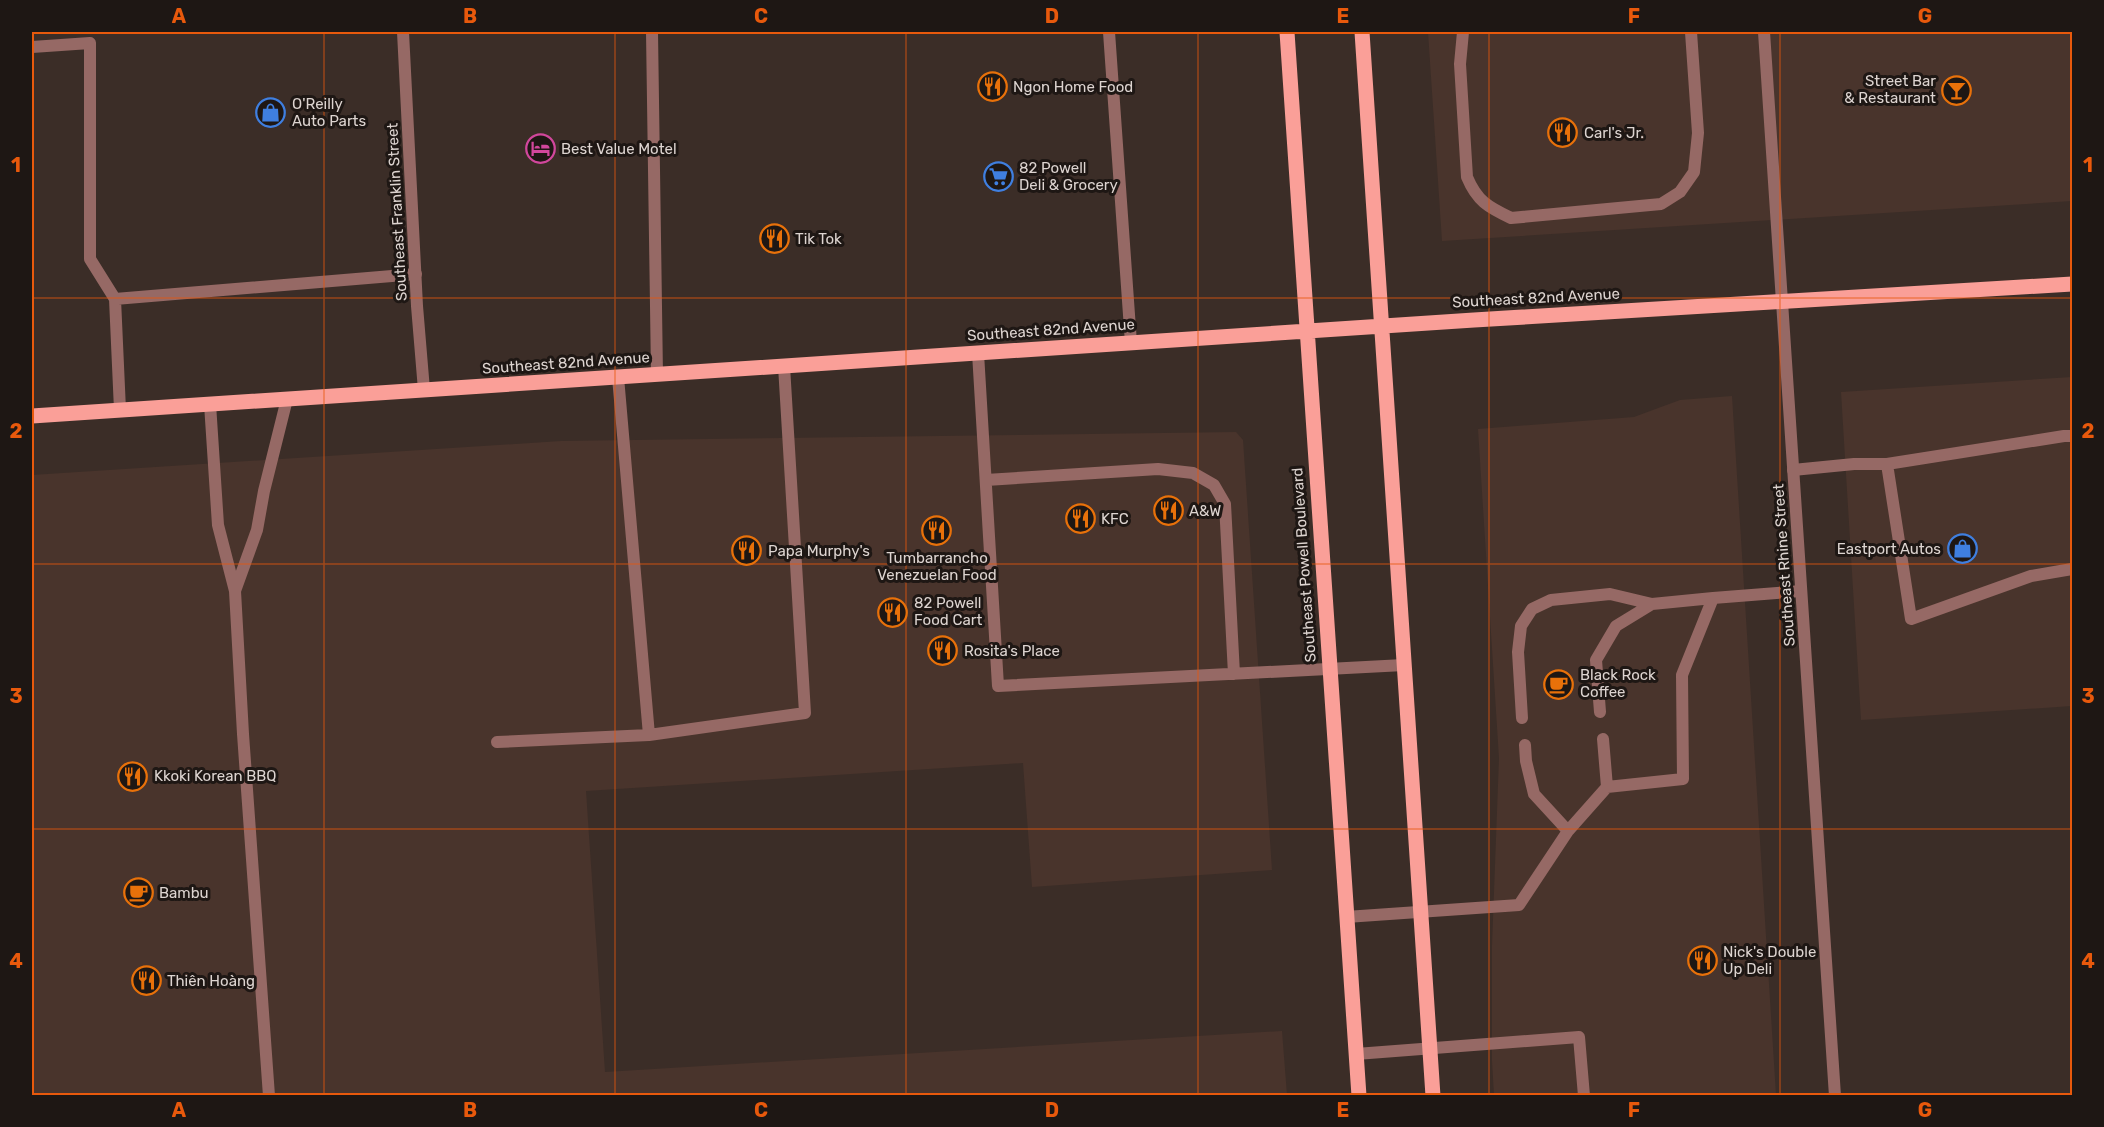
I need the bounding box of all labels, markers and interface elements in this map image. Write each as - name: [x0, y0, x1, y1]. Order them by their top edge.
- text: A: [172, 4, 187, 28]
- text: B: [463, 4, 477, 28]
- text: C: [754, 4, 768, 28]
- text: D: [1045, 4, 1059, 28]
- text: E: [1337, 4, 1349, 28]
- text: F: [1628, 4, 1640, 28]
- text: G: [1918, 4, 1932, 28]
- restaurant icon: Ngon Home Food: [976, 71, 1008, 103]
- place label: Street Bar & Restaurant: [1844, 72, 1936, 107]
- bar icon: Street Bar & Restaurant: [1941, 74, 1973, 106]
- place label: Ngon Home Food: [1013, 78, 1133, 96]
- place label: O'Reilly Auto Parts: [292, 95, 366, 130]
- shop icon: O'Reilly Auto Parts: [255, 97, 287, 129]
- restaurant icon: Carl's Jr.: [1547, 117, 1579, 149]
- street label: Southeast Franklin Street: [383, 122, 411, 302]
- place label: Carl's Jr.: [1584, 124, 1644, 142]
- hotel icon: Best Value Motel: [524, 133, 556, 165]
- place label: Best Value Motel: [561, 140, 677, 158]
- text: 1: [11, 153, 21, 177]
- text: 1: [2083, 153, 2093, 177]
- place label: 82 Powell Deli & Grocery: [1019, 159, 1118, 194]
- supermarket icon: 82 Powell Deli & Grocery: [982, 161, 1014, 193]
- restaurant icon: Tik Tok: [758, 223, 790, 255]
- place label: Tik Tok: [795, 230, 842, 248]
- street label: Southeast 82nd Avenue: [1452, 285, 1620, 311]
- street label: Southeast 82nd Avenue: [967, 315, 1135, 345]
- street label: Southeast 82nd Avenue: [482, 348, 650, 378]
- text: 2: [10, 419, 23, 443]
- text: 2: [2082, 419, 2095, 443]
- street label: Southeast Powell Boulevard: [1288, 467, 1320, 663]
- street label: Southeast Rhine Street: [1769, 483, 1799, 647]
- restaurant icon: A&W: [1152, 495, 1184, 527]
- place label: A&W: [1189, 502, 1221, 520]
- restaurant icon: KFC: [1064, 503, 1096, 535]
- place label: KFC: [1101, 510, 1129, 528]
- restaurant icon: Tumbarrancho Venezuelan Food: [921, 515, 953, 547]
- shop icon: Eastport Autos: [1946, 533, 1978, 565]
- restaurant icon: Papa Murphy's: [731, 535, 763, 567]
- place label: Eastport Autos: [1837, 540, 1941, 558]
- place label: Papa Murphy's: [768, 542, 870, 560]
- place label: Tumbarrancho Venezuelan Food: [877, 549, 997, 584]
- place label: 82 Powell Food Cart: [914, 594, 982, 629]
- restaurant icon: 82 Powell Food Cart: [877, 596, 909, 628]
- restaurant icon: Rosita's Place: [927, 635, 959, 667]
- place label: Rosita's Place: [964, 642, 1060, 660]
- place label: Black Rock Coffee: [1580, 666, 1656, 701]
- cafe icon: Black Rock Coffee: [1543, 668, 1575, 700]
- text: 3: [9, 684, 23, 708]
- text: 3: [2081, 684, 2095, 708]
- restaurant icon: Kkoki Korean BBQ: [117, 760, 149, 792]
- place label: Kkoki Korean BBQ: [154, 767, 276, 785]
- cafe icon: Bambu: [122, 877, 154, 909]
- place label: Bambu: [159, 884, 209, 902]
- place label: Nick's Double Up Deli: [1723, 943, 1816, 978]
- restaurant icon: Nick's Double Up Deli: [1686, 945, 1718, 977]
- text: 4: [9, 949, 23, 973]
- text: 4: [2081, 949, 2095, 973]
- restaurant icon: Thiên Hoàng: [130, 965, 162, 997]
- place label: Thiên Hoàng: [167, 972, 255, 990]
- text: A: [172, 1098, 187, 1122]
- text: B: [463, 1098, 477, 1122]
- text: C: [754, 1098, 768, 1122]
- text: D: [1045, 1098, 1059, 1122]
- text: E: [1337, 1098, 1349, 1122]
- text: F: [1628, 1098, 1640, 1122]
- text: G: [1918, 1098, 1932, 1122]

